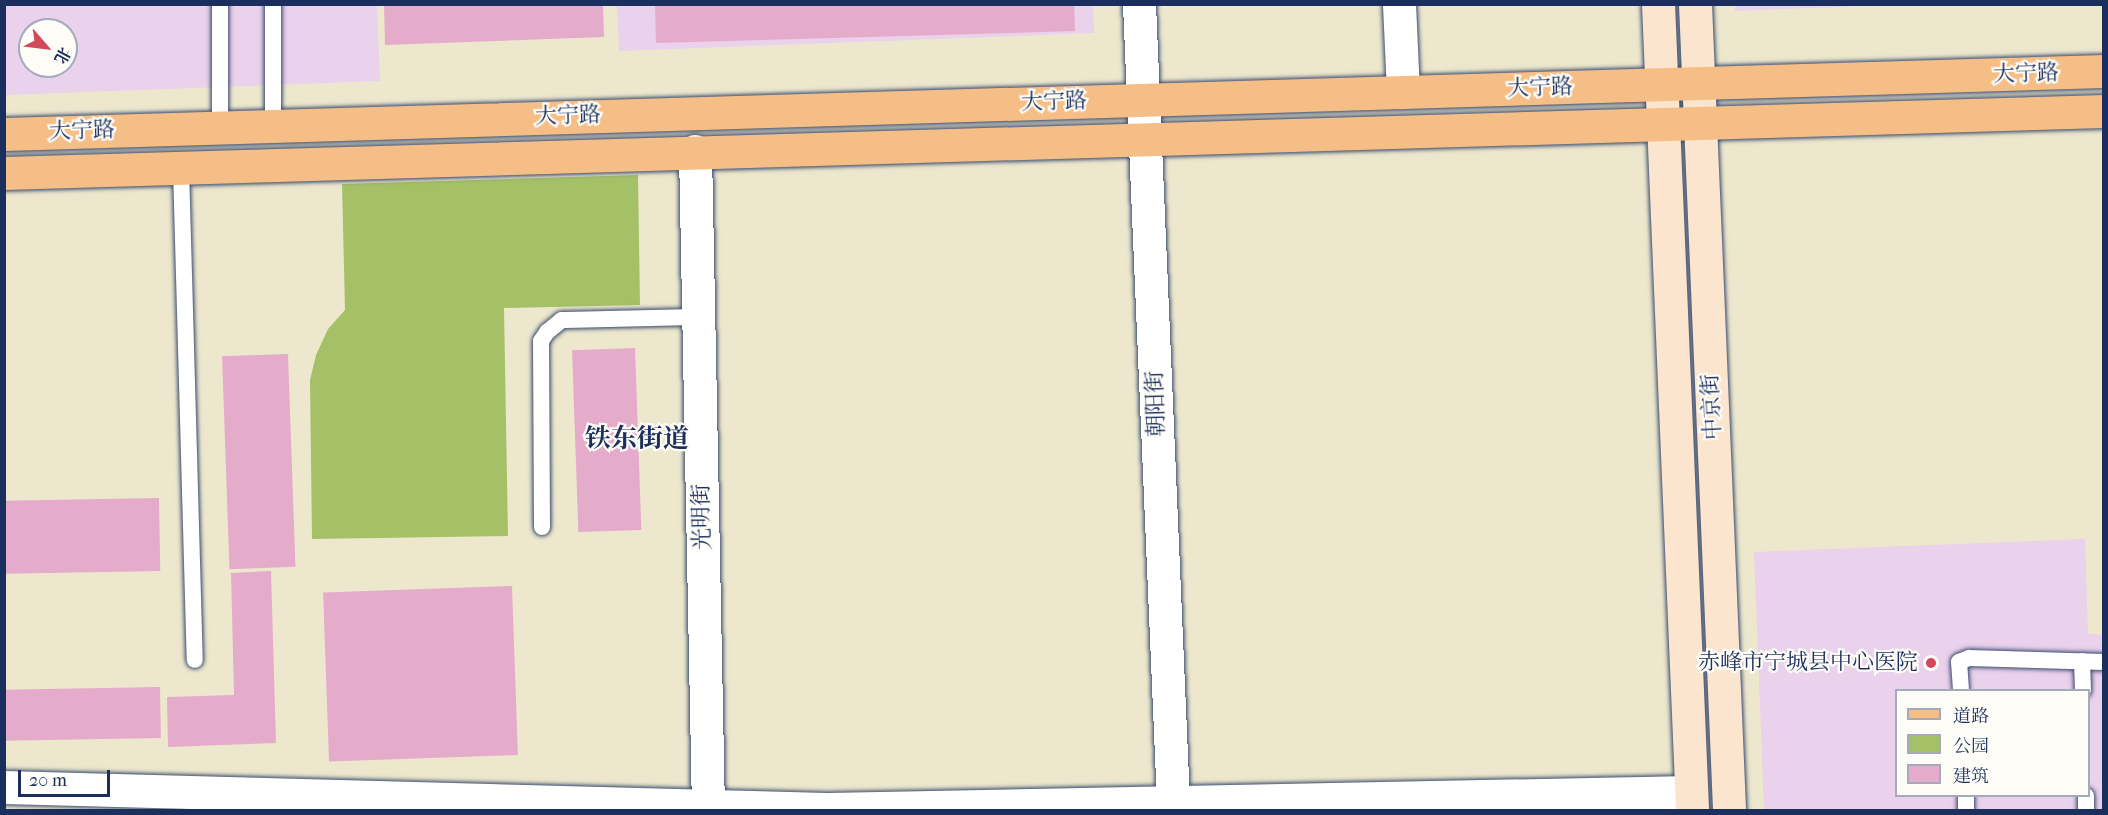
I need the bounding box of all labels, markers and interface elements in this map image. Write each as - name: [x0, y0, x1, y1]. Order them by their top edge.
- north arrow: [18, 18, 78, 78]
- text: 北: [50, 44, 75, 67]
- street label: 大宁路: [1993, 60, 2059, 88]
- street label: 大宁路: [1507, 74, 1573, 102]
- street label: 大宁路: [1021, 88, 1087, 116]
- street label: 大宁路: [535, 102, 601, 130]
- street label: 大宁路: [49, 117, 115, 145]
- street label: 朝阳街: [1142, 371, 1170, 437]
- street label: 中京街: [1697, 373, 1727, 441]
- district label: 铁东街道: [585, 423, 689, 455]
- street label: 光明街: [688, 484, 716, 550]
- place label: 赤峰市宁城县中心医院: [1698, 650, 1918, 676]
- marker: 赤峰市宁城县中心医院: [1922, 654, 1940, 672]
- legend: [1895, 689, 2090, 797]
- text: 道路: [1953, 706, 1989, 727]
- text: 公园: [1953, 736, 1989, 757]
- scale bar: [21, 758, 112, 796]
- text: 建筑: [1953, 766, 1989, 787]
- text: 20 m: [29, 770, 67, 791]

